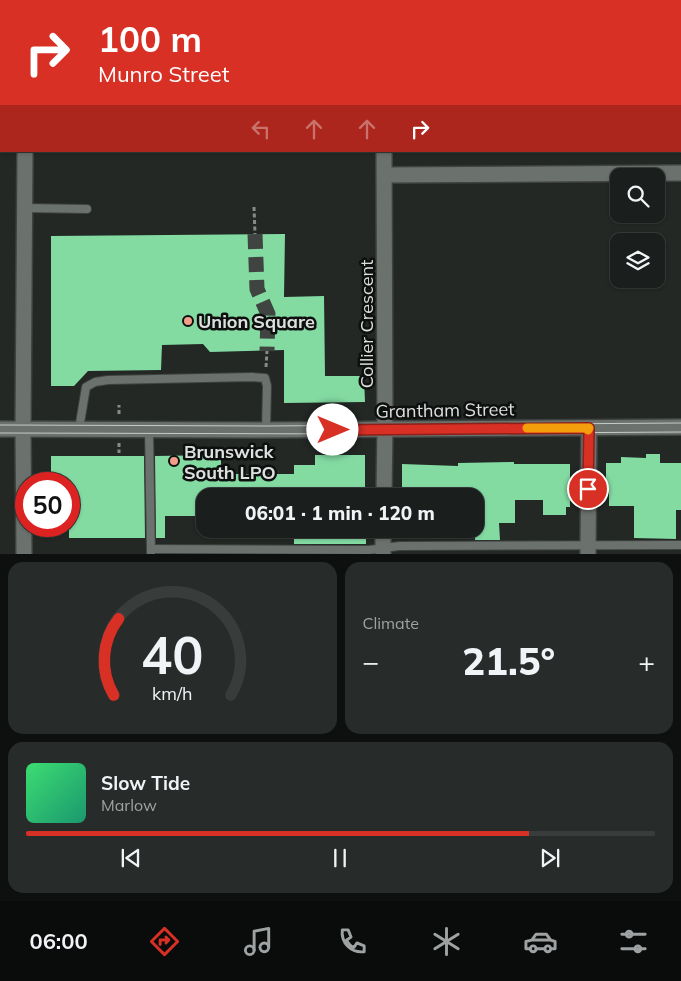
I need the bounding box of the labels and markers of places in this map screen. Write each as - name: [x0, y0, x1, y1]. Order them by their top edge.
- place label: Union Square: [198, 310, 315, 333]
- marker: Union Square: [182, 315, 194, 327]
- place label: Brunswick South LPO: [184, 440, 276, 484]
- marker: Brunswick South LPO: [168, 455, 180, 467]
- pin: [567, 468, 609, 510]

